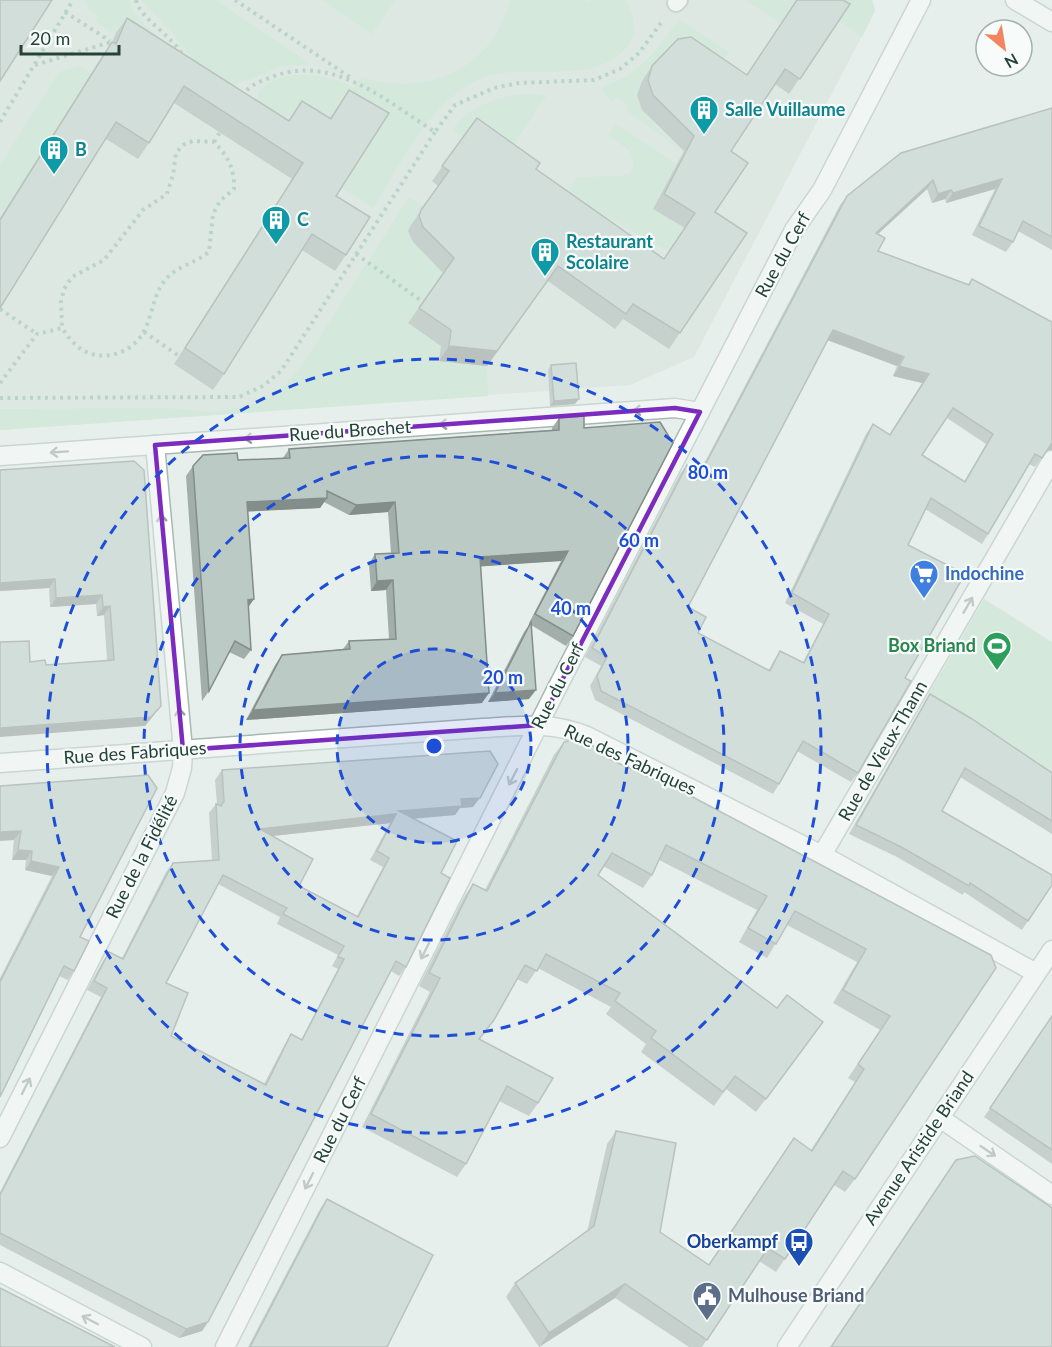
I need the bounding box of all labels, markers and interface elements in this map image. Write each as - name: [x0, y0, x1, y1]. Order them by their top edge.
- scale bar: [21, 18, 118, 56]
- north arrow: [974, 18, 1034, 78]
- text: 20 m: [30, 27, 70, 49]
- text: N: [1002, 50, 1022, 73]
- building icon: Salle Vuillaume: [688, 94, 720, 136]
- place label: Salle Vuillaume: [725, 98, 846, 120]
- building icon: B: [38, 134, 70, 176]
- place label: B: [75, 138, 87, 160]
- building icon: C: [260, 204, 292, 246]
- street label: Rue du Cerf: [750, 207, 815, 301]
- place label: C: [297, 208, 309, 230]
- place label: Restaurant Scolaire: [566, 230, 653, 273]
- building icon: Restaurant Scolaire: [529, 236, 561, 278]
- one-way arrow: [633, 405, 653, 416]
- street label: Rue du Brochet: [288, 415, 412, 445]
- one-way arrow: [438, 419, 458, 430]
- one-way arrow: [244, 433, 263, 444]
- one-way arrow: [49, 447, 69, 458]
- text: 80 m: [688, 461, 728, 483]
- one-way arrow: [156, 514, 167, 534]
- text: 60 m: [619, 529, 659, 551]
- supermarket icon: Indochine: [908, 558, 940, 600]
- place label: Indochine: [945, 562, 1024, 584]
- text: 40 m: [551, 597, 591, 619]
- one-way arrow: [962, 597, 974, 614]
- sports icon: Box Briand: [981, 630, 1013, 672]
- place label: Box Briand: [888, 634, 976, 656]
- street label: Rue du Cerf: [526, 638, 589, 732]
- text: 20 m: [483, 666, 523, 688]
- street label: Rue de Vieux-Thann: [833, 676, 931, 825]
- one-way arrow: [174, 708, 185, 728]
- street label: Rue des Fabriques: [561, 719, 700, 799]
- street label: Rue des Fabriques: [63, 736, 207, 768]
- centre of rings: [424, 736, 444, 756]
- one-way arrow: [507, 768, 519, 785]
- street label: Rue de la Fidélité: [101, 791, 182, 922]
- one-way arrow: [419, 942, 430, 960]
- street label: Avenue Aristide Briand: [858, 1066, 978, 1229]
- street label: Rue du Cerf: [308, 1072, 371, 1166]
- one-way arrow: [21, 1077, 33, 1095]
- one-way arrow: [979, 1145, 996, 1157]
- one-way arrow: [303, 1172, 314, 1190]
- bus stop icon: Oberkampf: [783, 1226, 815, 1268]
- place label: Oberkampf: [687, 1230, 779, 1252]
- public building icon: Mulhouse Briand: [691, 1280, 723, 1322]
- place label: Mulhouse Briand: [728, 1284, 864, 1306]
- one-way arrow: [82, 1314, 100, 1325]

